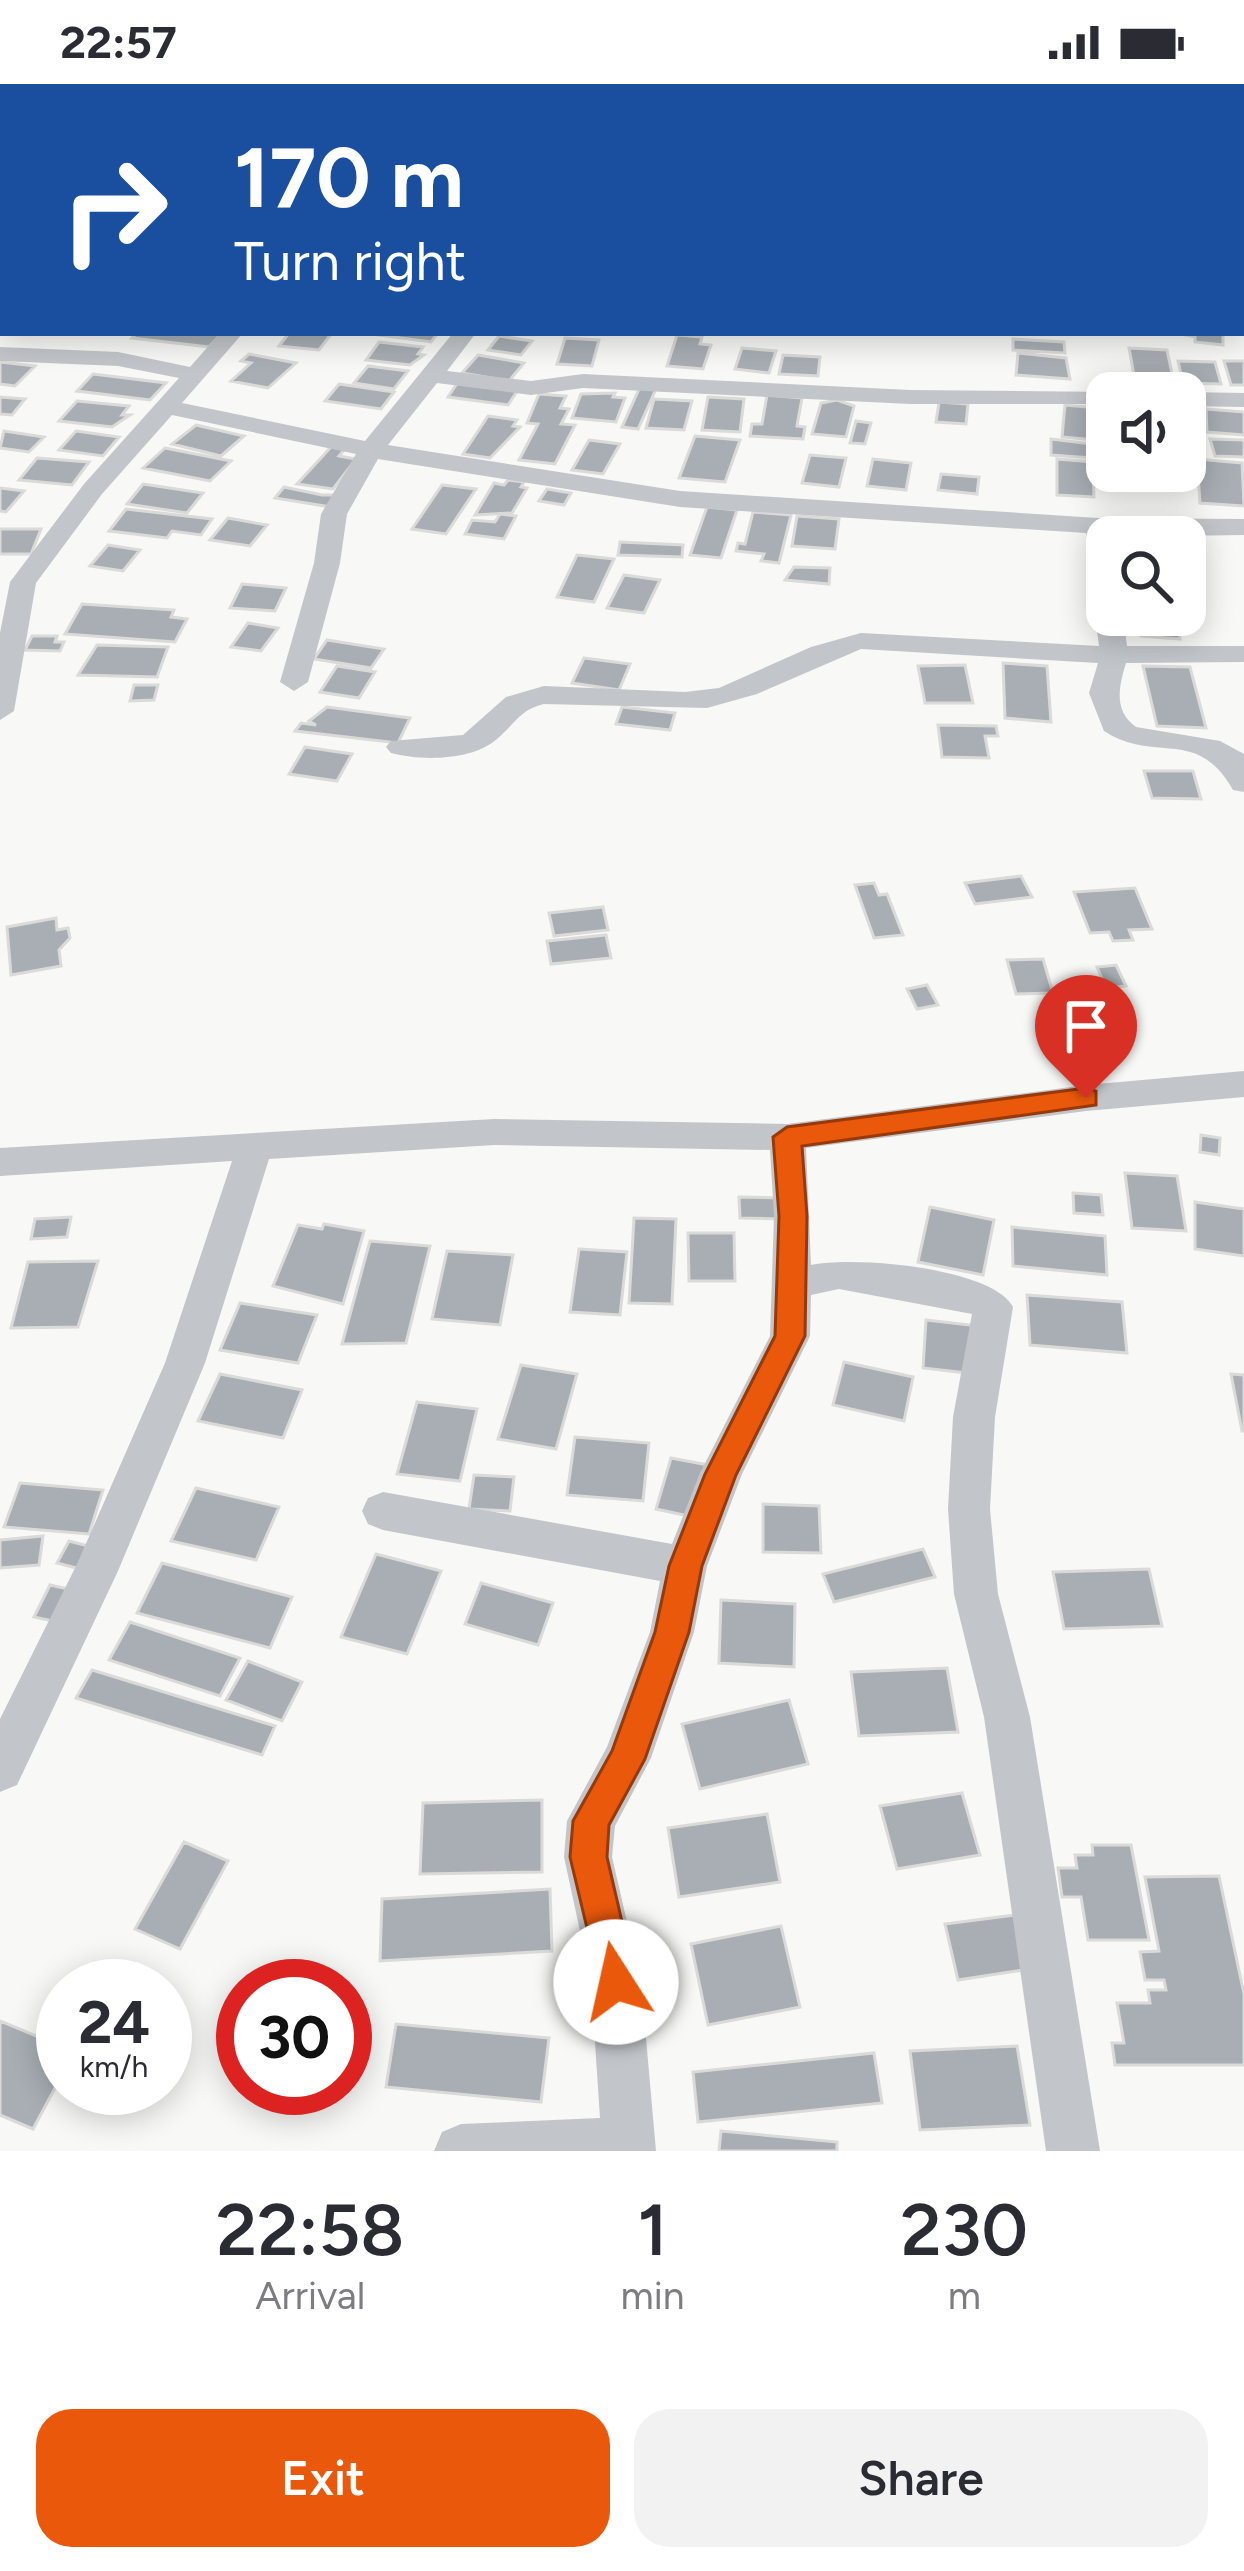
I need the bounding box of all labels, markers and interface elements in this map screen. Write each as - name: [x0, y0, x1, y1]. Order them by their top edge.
- text: 22:57: [60, 15, 177, 69]
- text: 170 m: [234, 127, 464, 228]
- icon: right: [36, 132, 192, 288]
- text: Turn right: [234, 229, 466, 294]
- map controls: [1086, 372, 1206, 636]
- button: sound: [1086, 372, 1206, 492]
- button: search: [1086, 516, 1206, 636]
- pin: [1035, 975, 1137, 1098]
- icon: arrive: [1053, 993, 1119, 1059]
- position arrow: [553, 1919, 679, 2045]
- speed limit sign: 30: [216, 1959, 372, 2115]
- text: 24: [78, 1986, 150, 2058]
- text: km/h: [80, 2048, 148, 2085]
- text: 22:58: [216, 2187, 404, 2273]
- text: 1: [637, 2187, 668, 2273]
- text: 230: [901, 2187, 1028, 2273]
- text: Arrival: [255, 2272, 365, 2319]
- text: min: [621, 2272, 685, 2319]
- text: m: [948, 2272, 981, 2319]
- button: Exit: [36, 2409, 610, 2547]
- button: Share: [634, 2409, 1208, 2547]

